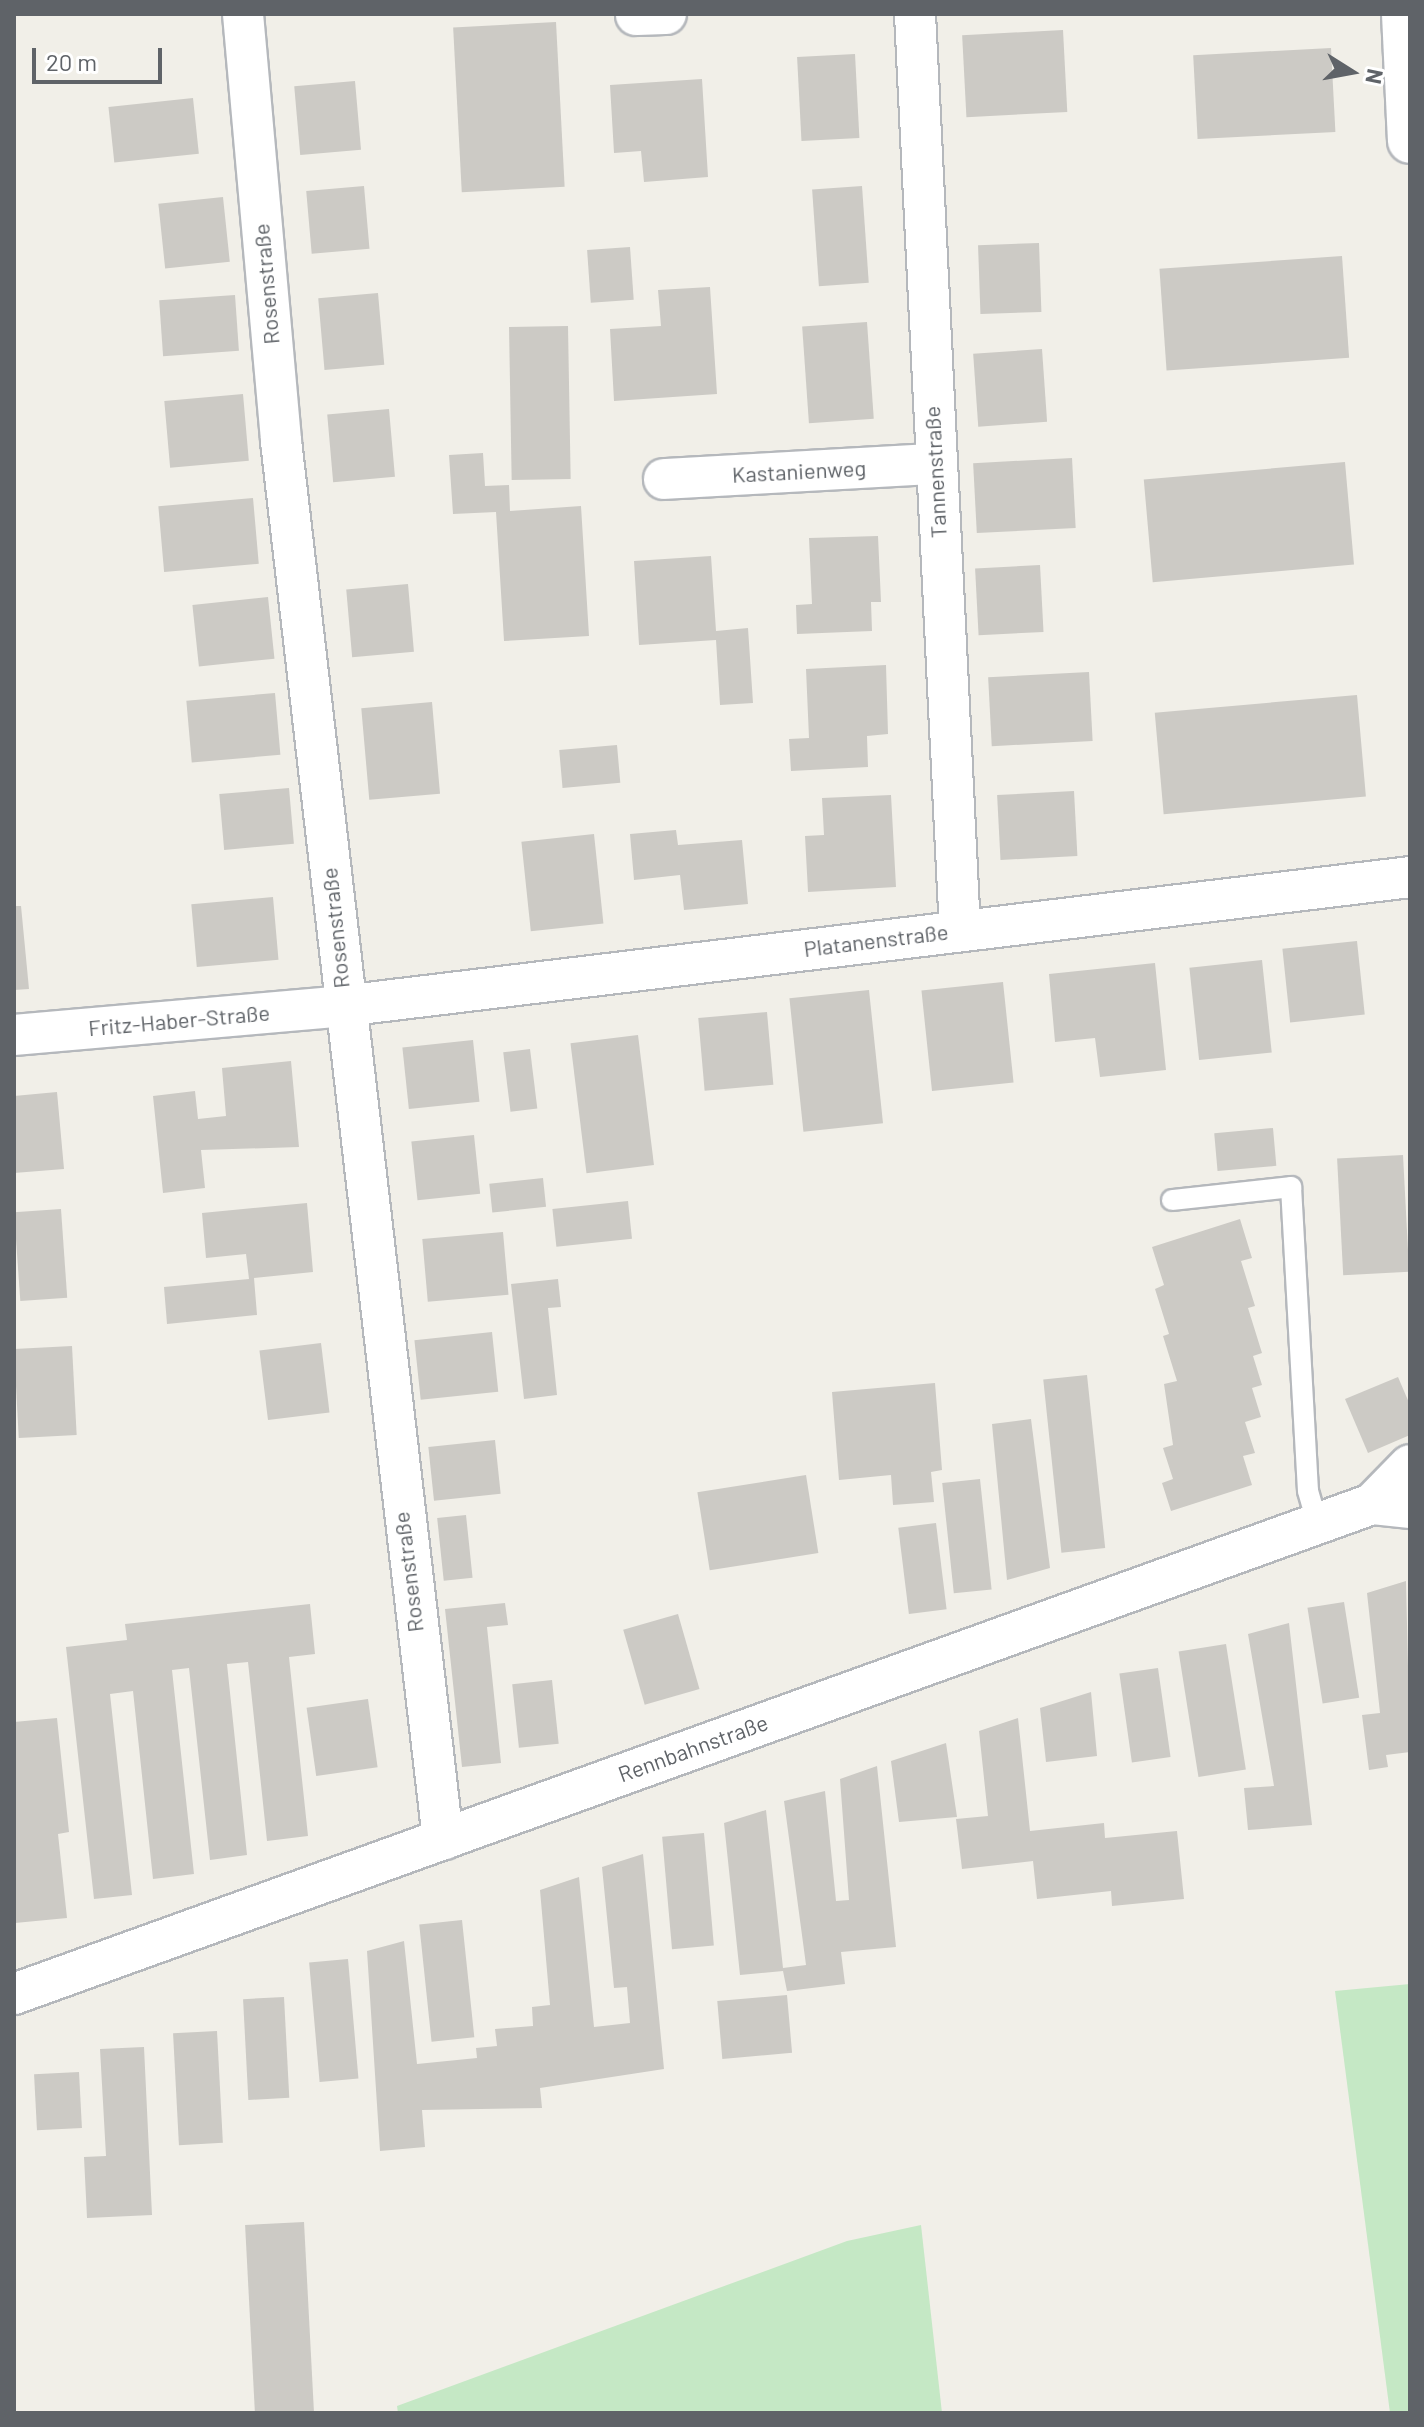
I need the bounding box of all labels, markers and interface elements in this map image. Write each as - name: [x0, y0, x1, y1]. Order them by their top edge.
- scale bar: [36, 32, 166, 82]
- north arrow: [1312, 32, 1392, 112]
- text: 20 m: [46, 47, 97, 76]
- text: N: [1361, 67, 1390, 86]
- street label: Rosenstraße: [248, 222, 284, 346]
- street label: Tannenstraße: [918, 405, 952, 539]
- street label: Kastanienweg: [731, 454, 867, 488]
- street label: Rosenstraße: [316, 866, 354, 990]
- street label: Platanenstraße: [802, 918, 950, 962]
- street label: Fritz-Haber-Straße: [87, 999, 271, 1041]
- street label: Rosenstraße: [388, 1510, 428, 1634]
- street label: Rennbahnstraße: [614, 1709, 772, 1787]

